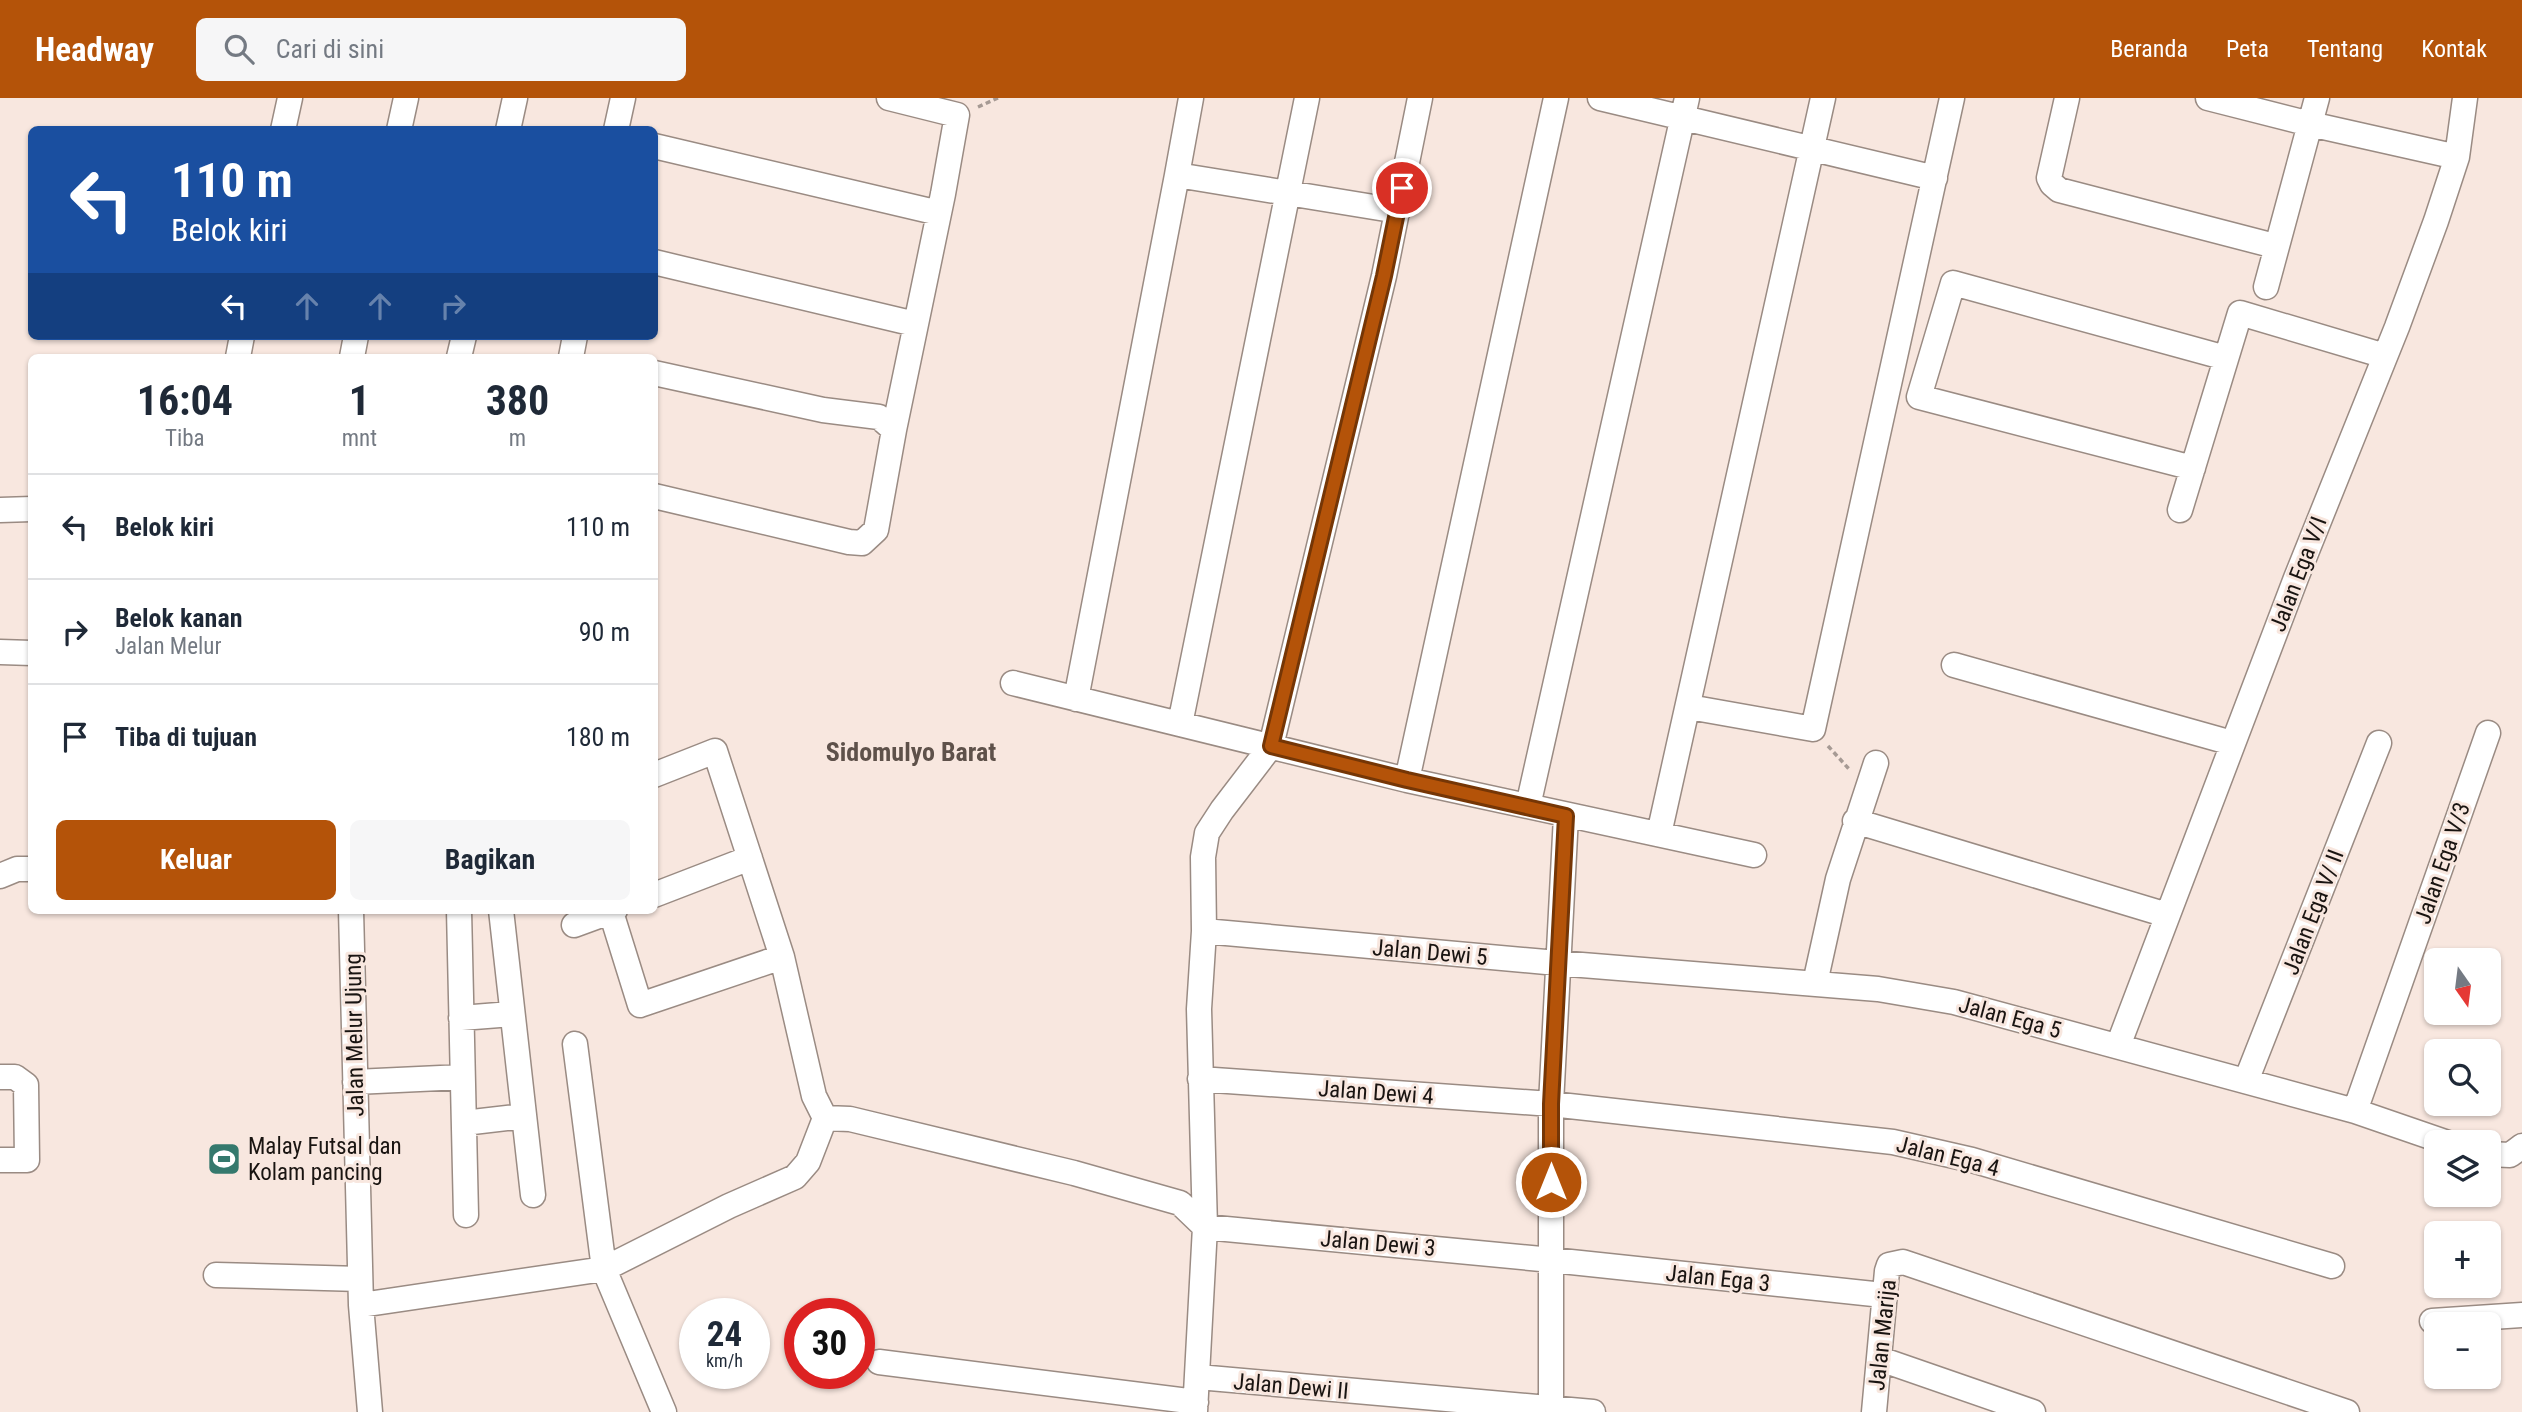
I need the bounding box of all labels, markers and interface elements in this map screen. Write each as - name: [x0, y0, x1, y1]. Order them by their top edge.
- search box: [196, 18, 686, 81]
- text: Headway: [35, 30, 154, 69]
- icon: search: [220, 30, 258, 68]
- text: Cari di sini: [276, 34, 384, 64]
- text: Beranda: [2110, 35, 2188, 63]
- text: Peta: [2226, 35, 2269, 63]
- text: Tentang: [2307, 35, 2383, 63]
- text: Kontak: [2421, 35, 2487, 63]
- text: 110 m: [171, 152, 293, 209]
- icon: left: [56, 154, 147, 245]
- pin: [1372, 158, 1432, 218]
- icon: arrive: [1383, 169, 1421, 207]
- text: Belok kiri: [171, 211, 288, 249]
- icon: left: [215, 287, 253, 325]
- icon: ahead: [288, 287, 326, 325]
- icon: ahead: [361, 287, 399, 325]
- icon: right: [434, 287, 472, 325]
- text: 16:04: [137, 376, 233, 425]
- text: 1: [349, 376, 370, 425]
- text: 380: [486, 376, 549, 425]
- text: Tiba: [165, 425, 205, 452]
- text: mnt: [342, 425, 377, 452]
- text: m: [509, 425, 526, 452]
- icon: left: [56, 508, 94, 546]
- text: Belok kiri: [115, 512, 214, 542]
- text: 110 m: [566, 512, 630, 542]
- street label: Jalan Ega V/I: [2264, 513, 2333, 635]
- text: Belok kanan: [115, 603, 242, 633]
- icon: right: [56, 613, 94, 651]
- text: 90 m: [579, 617, 630, 647]
- text: Jalan Melur: [115, 633, 221, 660]
- icon: arrive: [56, 718, 94, 756]
- text: Tiba di tujuan: [115, 722, 257, 752]
- text: 180 m: [566, 722, 630, 752]
- district label: Sidomulyo Barat: [826, 737, 996, 767]
- street label: Jalan Ega V/3: [2409, 799, 2476, 927]
- button: Keluar: [56, 820, 336, 900]
- button: Bagikan: [350, 820, 630, 900]
- street label: Jalan Ega V/ II: [2277, 846, 2350, 979]
- street label: Jalan Dewi 5: [1371, 934, 1489, 971]
- north arrow: [2424, 948, 2501, 1026]
- map controls: [2424, 948, 2501, 1389]
- street label: Jalan Melur Ujung: [340, 953, 369, 1117]
- street label: Jalan Ega 5: [1956, 991, 2064, 1044]
- button: search: [2424, 1039, 2501, 1116]
- street label: Jalan Dewi 4: [1317, 1075, 1435, 1110]
- button: layers: [2424, 1130, 2501, 1207]
- street label: Jalan Ega 4: [1894, 1131, 2002, 1182]
- place label: Malay Futsal dan Kolam pancing: [248, 1133, 402, 1186]
- sports icon: Malay Futsal dan Kolam pancing: [205, 1140, 243, 1178]
- position arrow: [1514, 1145, 1588, 1219]
- button: +: [2424, 1221, 2501, 1298]
- street label: Jalan Dewi 3: [1319, 1225, 1437, 1262]
- street label: Jalan Ega 3: [1664, 1260, 1772, 1297]
- street label: Jalan Marija: [1863, 1278, 1902, 1392]
- speed limit sign: 30: [784, 1298, 875, 1389]
- button: −: [2424, 1312, 2501, 1389]
- text: 24: [707, 1314, 742, 1355]
- text: km/h: [706, 1350, 743, 1371]
- street label: Jalan Dewi II: [1232, 1368, 1350, 1405]

